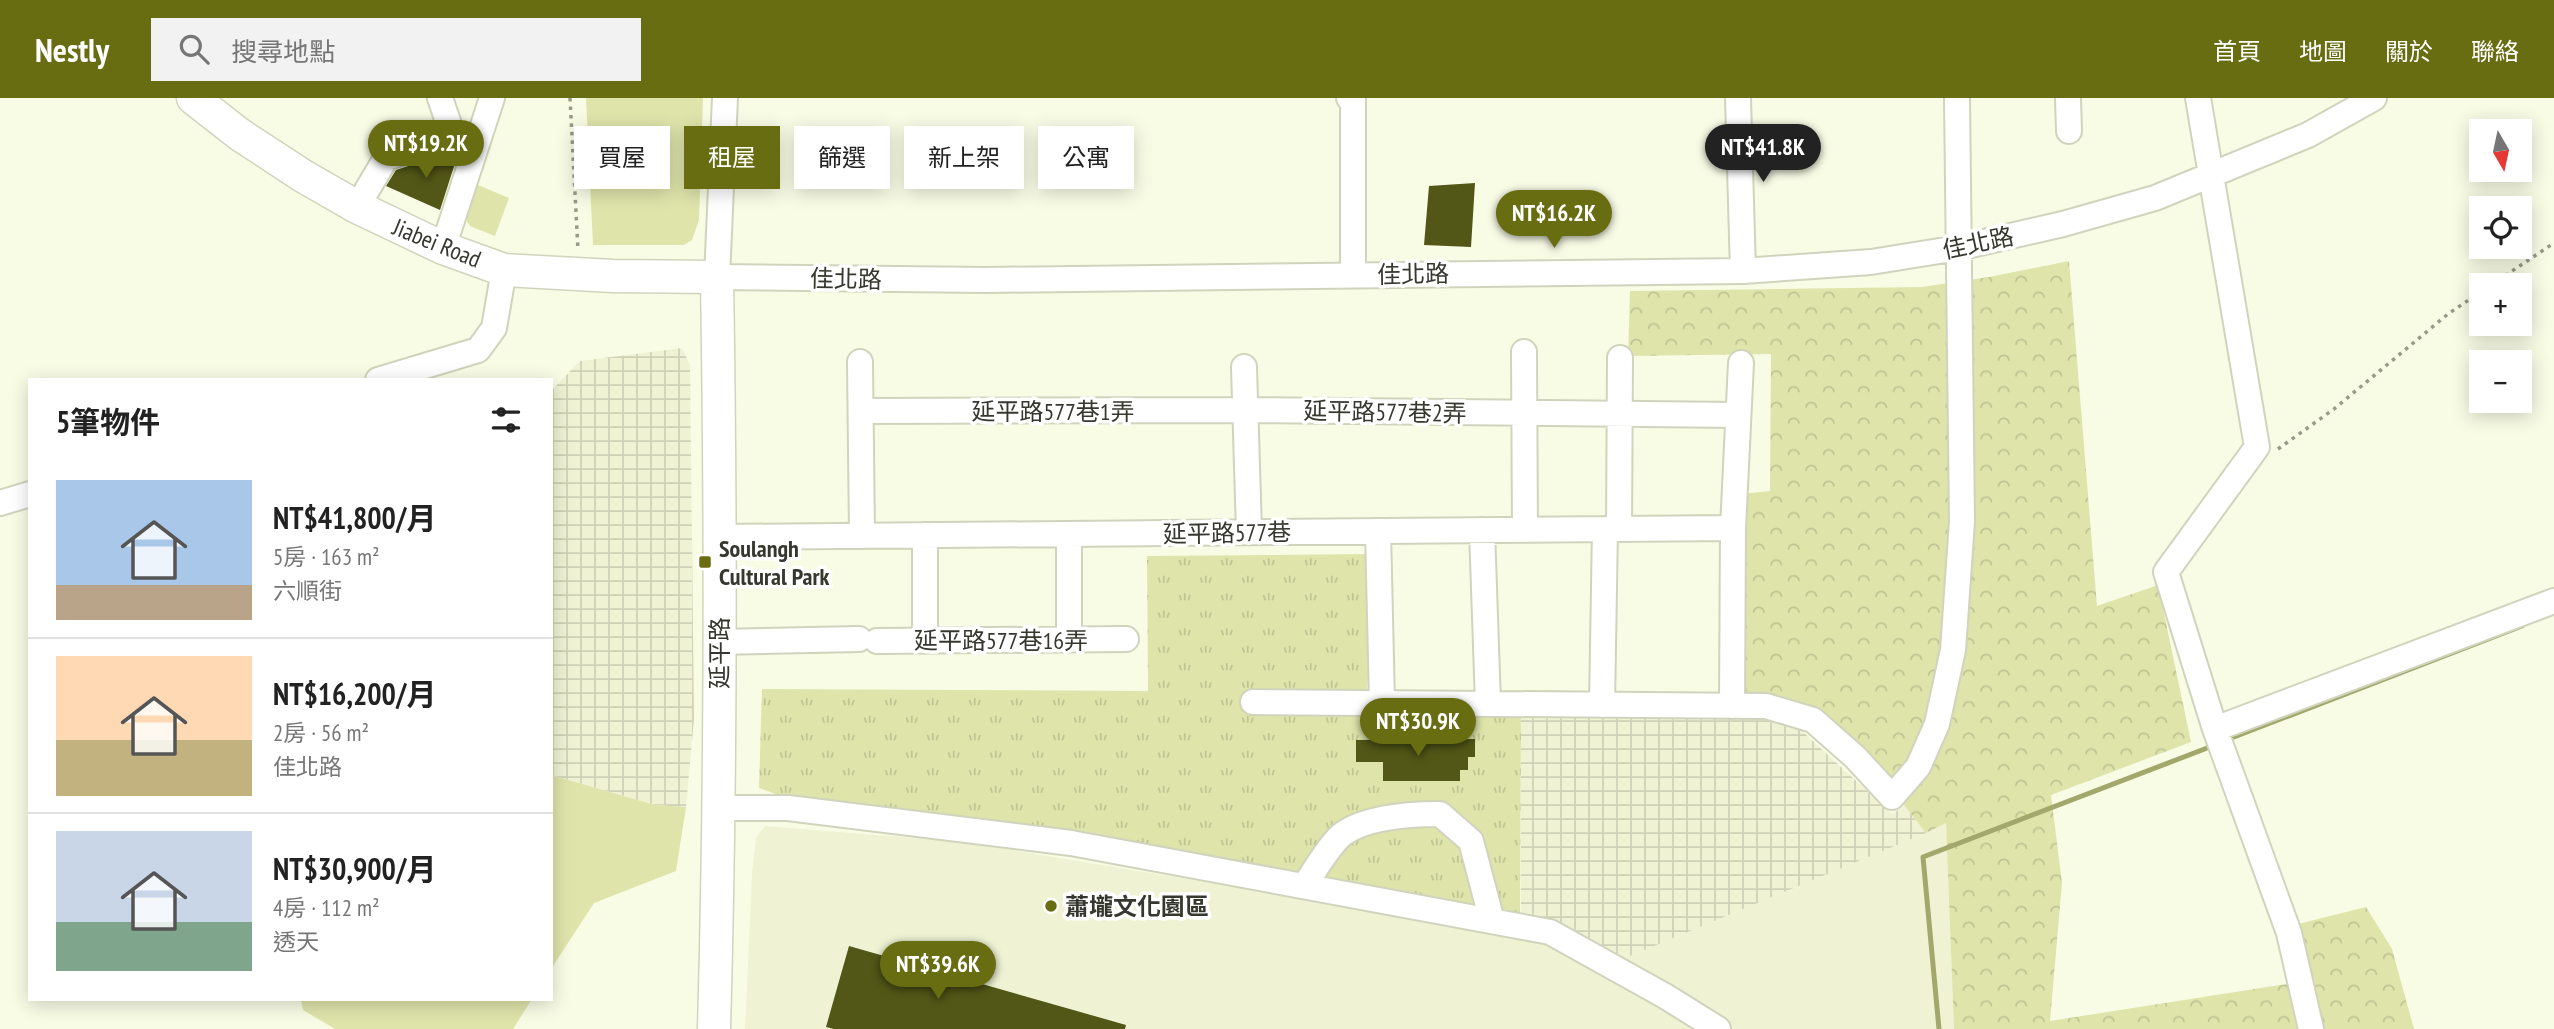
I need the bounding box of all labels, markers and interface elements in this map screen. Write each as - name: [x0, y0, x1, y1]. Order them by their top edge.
- search box: [151, 18, 641, 81]
- text: Nestly: [35, 28, 109, 71]
- icon: search: [175, 30, 213, 68]
- text: 搜尋地點: [231, 35, 335, 68]
- text: 首頁: [2213, 36, 2261, 67]
- text: 地圖: [2299, 36, 2347, 67]
- text: 關於: [2385, 36, 2433, 67]
- text: 聯絡: [2471, 36, 2519, 67]
- north arrow: [2469, 119, 2532, 182]
- map controls: [2469, 119, 2532, 413]
- pin: NT$19.2K: [354, 120, 498, 180]
- pin: NT$41.8K: [1691, 125, 1835, 184]
- chip: 買屋: [574, 126, 670, 189]
- chip: 租屋: [684, 126, 780, 189]
- chip: 篩選: [794, 126, 890, 189]
- chip: 新上架: [904, 126, 1024, 189]
- chip: 公寓: [1038, 126, 1134, 189]
- text: NT$19.2K: [384, 128, 468, 157]
- text: NT$41.8K: [1721, 132, 1805, 161]
- pin: NT$16.2K: [1482, 190, 1626, 250]
- button: locate: [2469, 196, 2532, 259]
- text: NT$16.2K: [1512, 198, 1596, 227]
- street label: Jiabei Road: [388, 211, 486, 275]
- street label: 佳北路: [1940, 220, 2016, 266]
- street label: 佳北路: [1377, 258, 1449, 290]
- street label: 佳北路: [810, 263, 882, 295]
- button: +: [2469, 273, 2532, 336]
- button: −: [2469, 350, 2532, 413]
- street label: 延平路577巷2弄: [1303, 395, 1467, 429]
- street label: 延平路577巷1弄: [971, 396, 1135, 427]
- icon: filters: [487, 401, 525, 439]
- text: 5筆物件: [56, 402, 160, 441]
- text: NT$41,800/月: [273, 498, 436, 537]
- icon: home: [112, 508, 196, 592]
- street label: 延平路577巷: [1163, 516, 1291, 550]
- place label: Soulangh Cultural Park: [719, 533, 830, 592]
- text: 5房 · 163 m²: [273, 542, 380, 571]
- marker: Soulangh Cultural Park: [697, 554, 713, 570]
- text: 六順街: [273, 576, 342, 605]
- street label: 延平路: [704, 617, 735, 689]
- street label: 延平路577巷16弄: [914, 625, 1088, 656]
- text: NT$16,200/月: [273, 674, 436, 713]
- icon: home: [112, 684, 196, 768]
- pin: NT$30.9K: [1346, 698, 1490, 758]
- text: NT$30.9K: [1376, 706, 1460, 735]
- text: 2房 · 56 m²: [273, 718, 369, 747]
- text: 佳北路: [273, 752, 342, 781]
- text: NT$30,900/月: [273, 849, 436, 888]
- icon: home: [112, 859, 196, 943]
- place label: 蕭壠文化園區: [1065, 891, 1209, 922]
- text: 4房 · 112 m²: [273, 893, 380, 922]
- marker: 蕭壠文化園區: [1043, 898, 1059, 914]
- text: 透天: [273, 927, 319, 956]
- pin: NT$39.6K: [866, 942, 1010, 1001]
- text: NT$39.6K: [896, 949, 980, 978]

